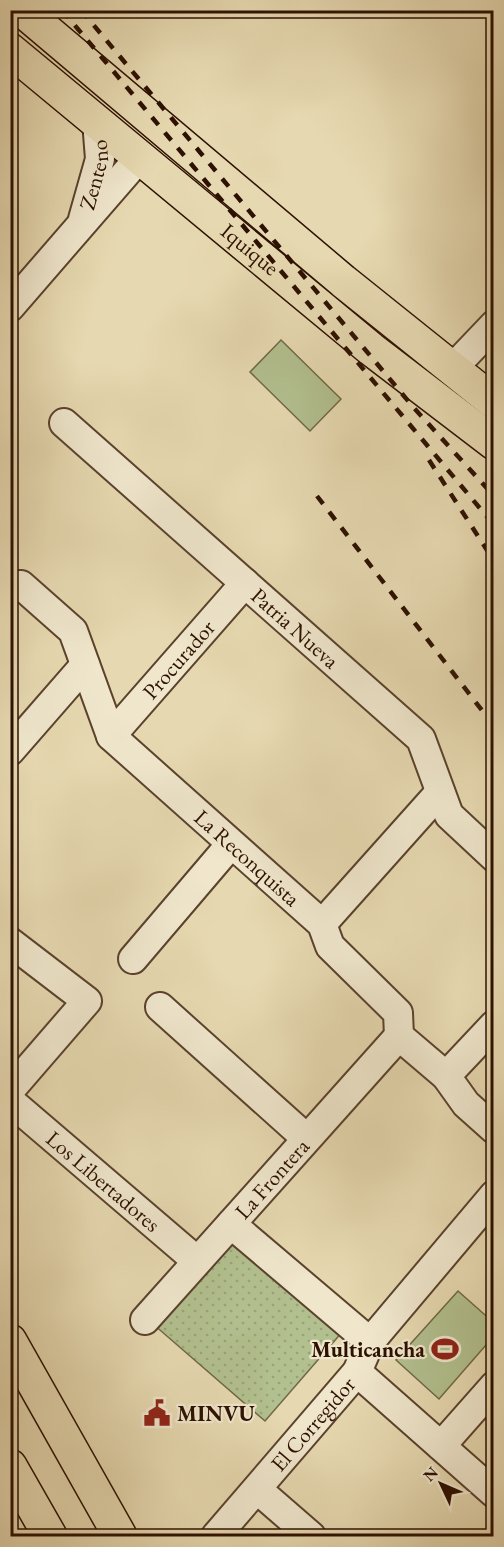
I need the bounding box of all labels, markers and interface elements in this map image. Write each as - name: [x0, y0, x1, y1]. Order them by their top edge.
- street label: Zenteno: [72, 138, 115, 213]
- street label: Iquique: [215, 216, 286, 282]
- street label: Patria Nueva: [245, 581, 346, 675]
- street label: Procurador: [136, 613, 221, 705]
- street label: La Reconquista: [188, 803, 307, 913]
- street label: Los Libertadores: [40, 1124, 167, 1238]
- street label: La Frontera: [228, 1132, 316, 1225]
- sports icon: Multicancha: [430, 1334, 460, 1364]
- place label: Multicancha: [311, 1335, 425, 1364]
- street label: El Corregidor: [264, 1370, 362, 1477]
- public building icon: MINVU: [142, 1398, 172, 1428]
- place label: MINVU: [177, 1399, 256, 1428]
- north arrow: [411, 1454, 471, 1514]
- text: N: [419, 1462, 443, 1486]

